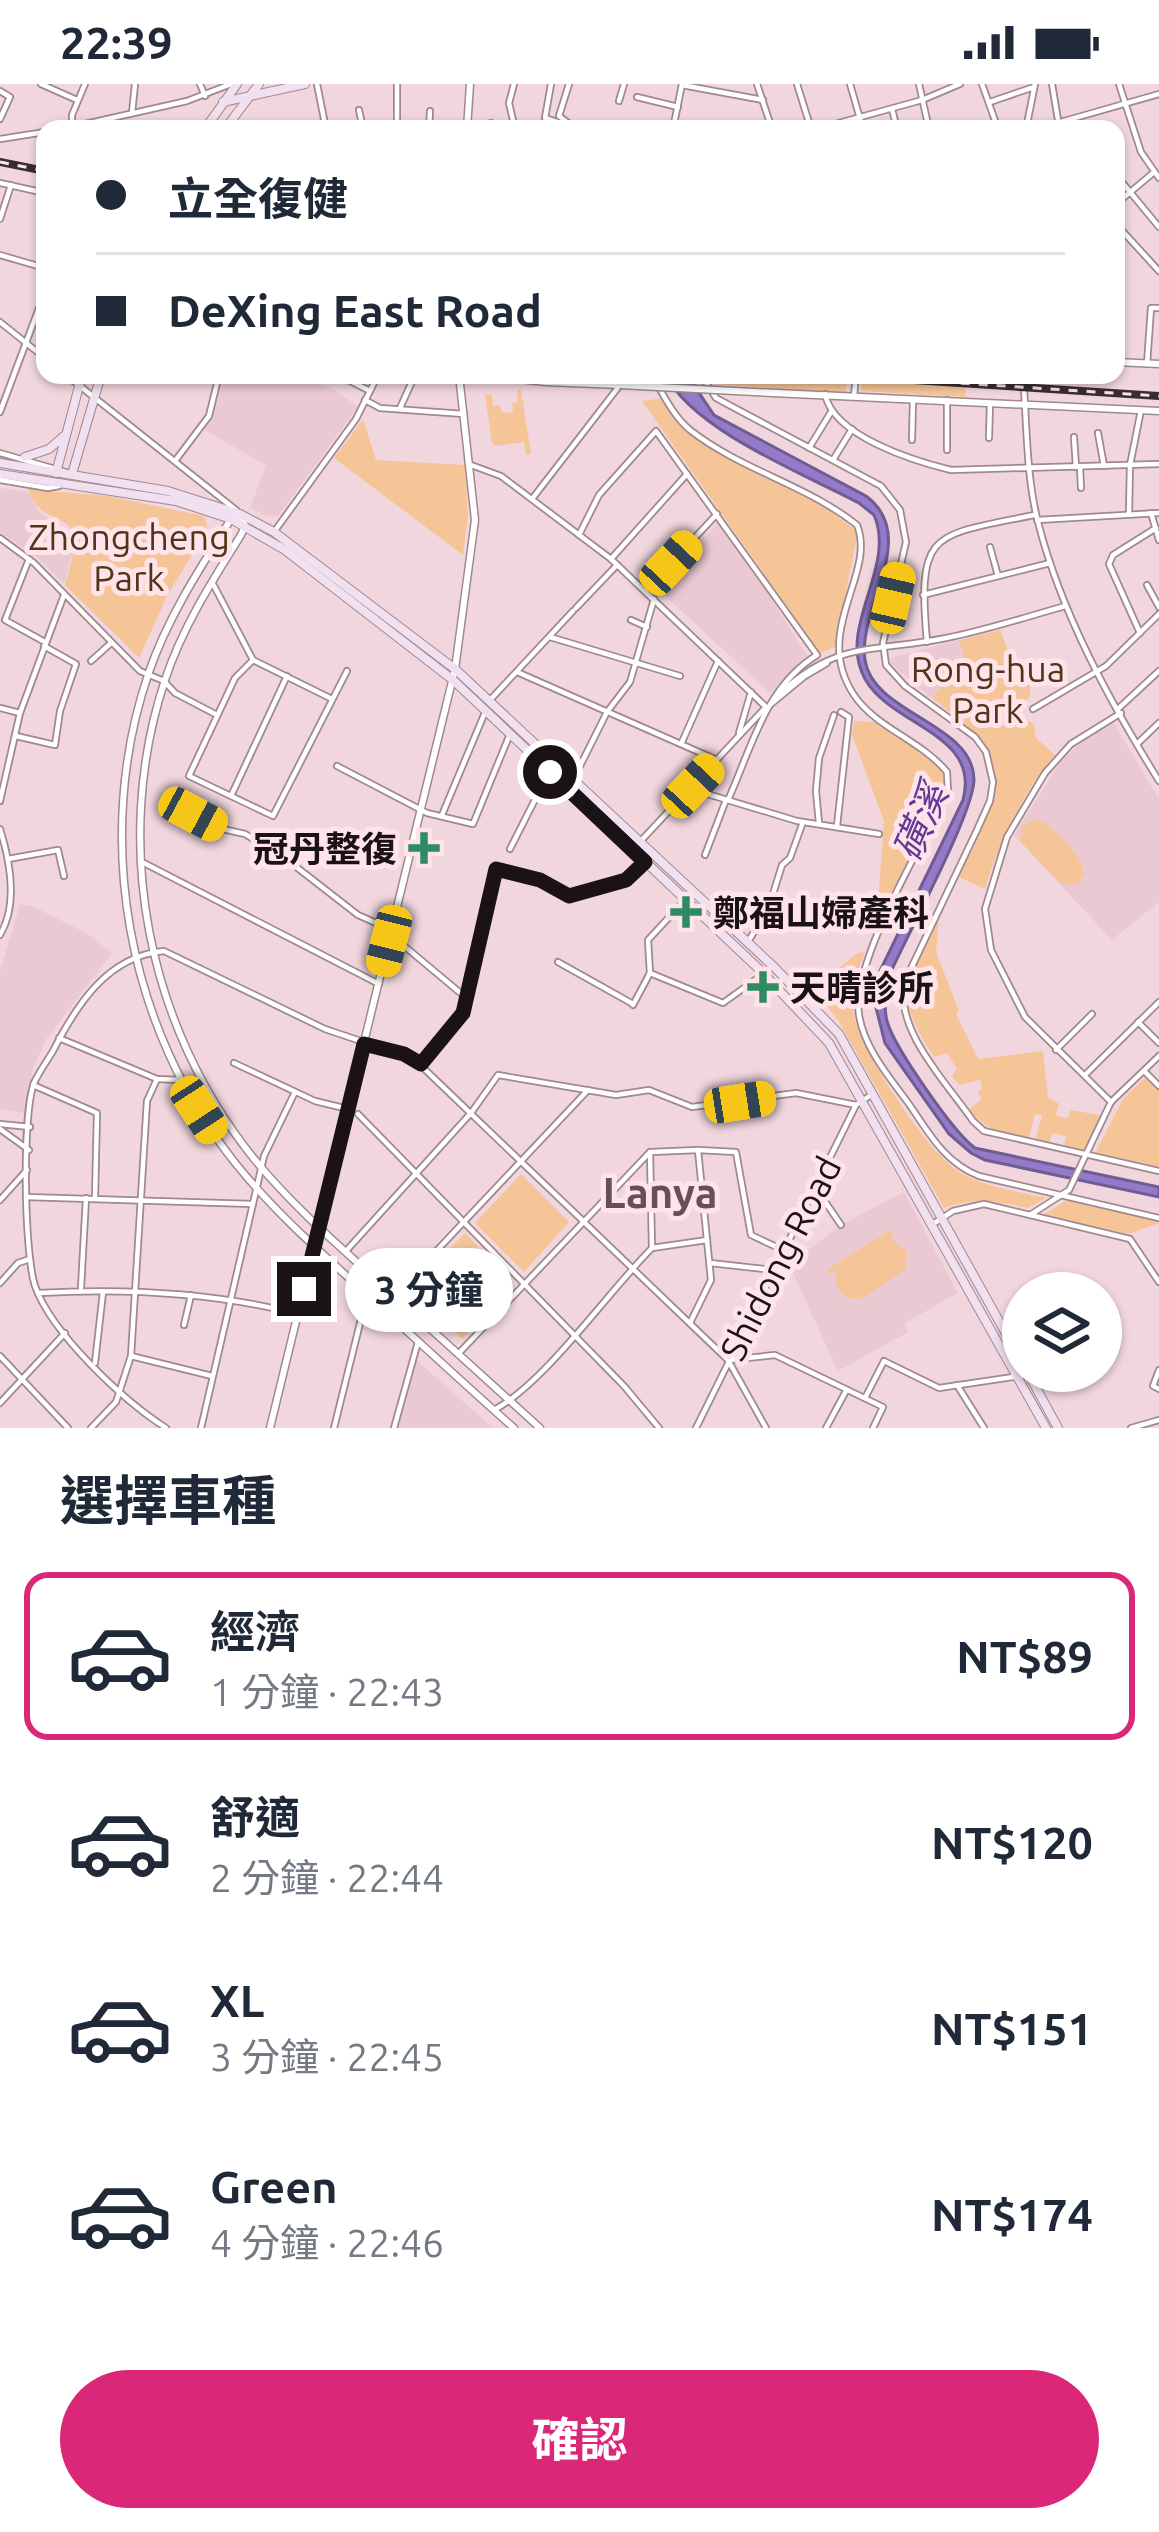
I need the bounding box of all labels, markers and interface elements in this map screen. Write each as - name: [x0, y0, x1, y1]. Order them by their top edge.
- text: 22:39: [60, 17, 173, 68]
- text: 立全復健: [168, 173, 348, 224]
- text: DeXing East Road: [168, 285, 542, 336]
- park label: Zhongcheng Park: [28, 516, 230, 598]
- car: [633, 524, 709, 602]
- car: [867, 559, 919, 637]
- park label: Rong-hua Park: [911, 648, 1065, 730]
- route start: [523, 745, 577, 799]
- car: [655, 747, 731, 825]
- water label: 磺溪: [885, 773, 957, 866]
- car: [153, 781, 233, 847]
- place label: 冠丹整復: [253, 828, 397, 869]
- marker: 冠丹整復: [408, 832, 440, 864]
- place label: 鄭福山婦產科: [713, 892, 929, 933]
- marker: 鄭福山婦產科: [670, 896, 702, 928]
- car: [363, 902, 415, 980]
- place label: 天晴診所: [790, 967, 934, 1008]
- marker: 天晴診所: [747, 971, 779, 1003]
- car: [164, 1070, 234, 1150]
- car: [702, 1079, 778, 1125]
- street label: Shidong Road: [711, 1149, 849, 1367]
- district label: Lanya: [602, 1169, 718, 1216]
- callout: 3 分鐘: [346, 1247, 514, 1331]
- route end: [277, 1262, 331, 1316]
- text: 3 分鐘: [374, 1268, 484, 1311]
- map controls: [1002, 1272, 1122, 1392]
- button: layers: [1002, 1272, 1122, 1392]
- text: 選擇車種: [60, 1470, 276, 1530]
- icon: car: [66, 1602, 174, 1710]
- text: 經濟: [210, 1606, 300, 1657]
- text: NT$89: [956, 1631, 1093, 1682]
- text: 1 分鐘 · 22:43: [210, 1670, 444, 1713]
- icon: car: [66, 1788, 174, 1896]
- text: 舒適: [210, 1792, 300, 1843]
- text: NT$120: [931, 1817, 1093, 1868]
- text: 2 分鐘 · 22:44: [210, 1856, 444, 1899]
- icon: car: [66, 1974, 174, 2082]
- text: XL: [210, 1975, 264, 2026]
- text: NT$151: [931, 2003, 1093, 2054]
- text: 3 分鐘 · 22:45: [210, 2035, 444, 2078]
- icon: car: [66, 2160, 174, 2268]
- text: Green: [210, 2161, 337, 2212]
- text: NT$174: [931, 2189, 1093, 2240]
- text: 4 分鐘 · 22:46: [210, 2221, 444, 2264]
- button: 確認: [60, 2370, 1099, 2508]

